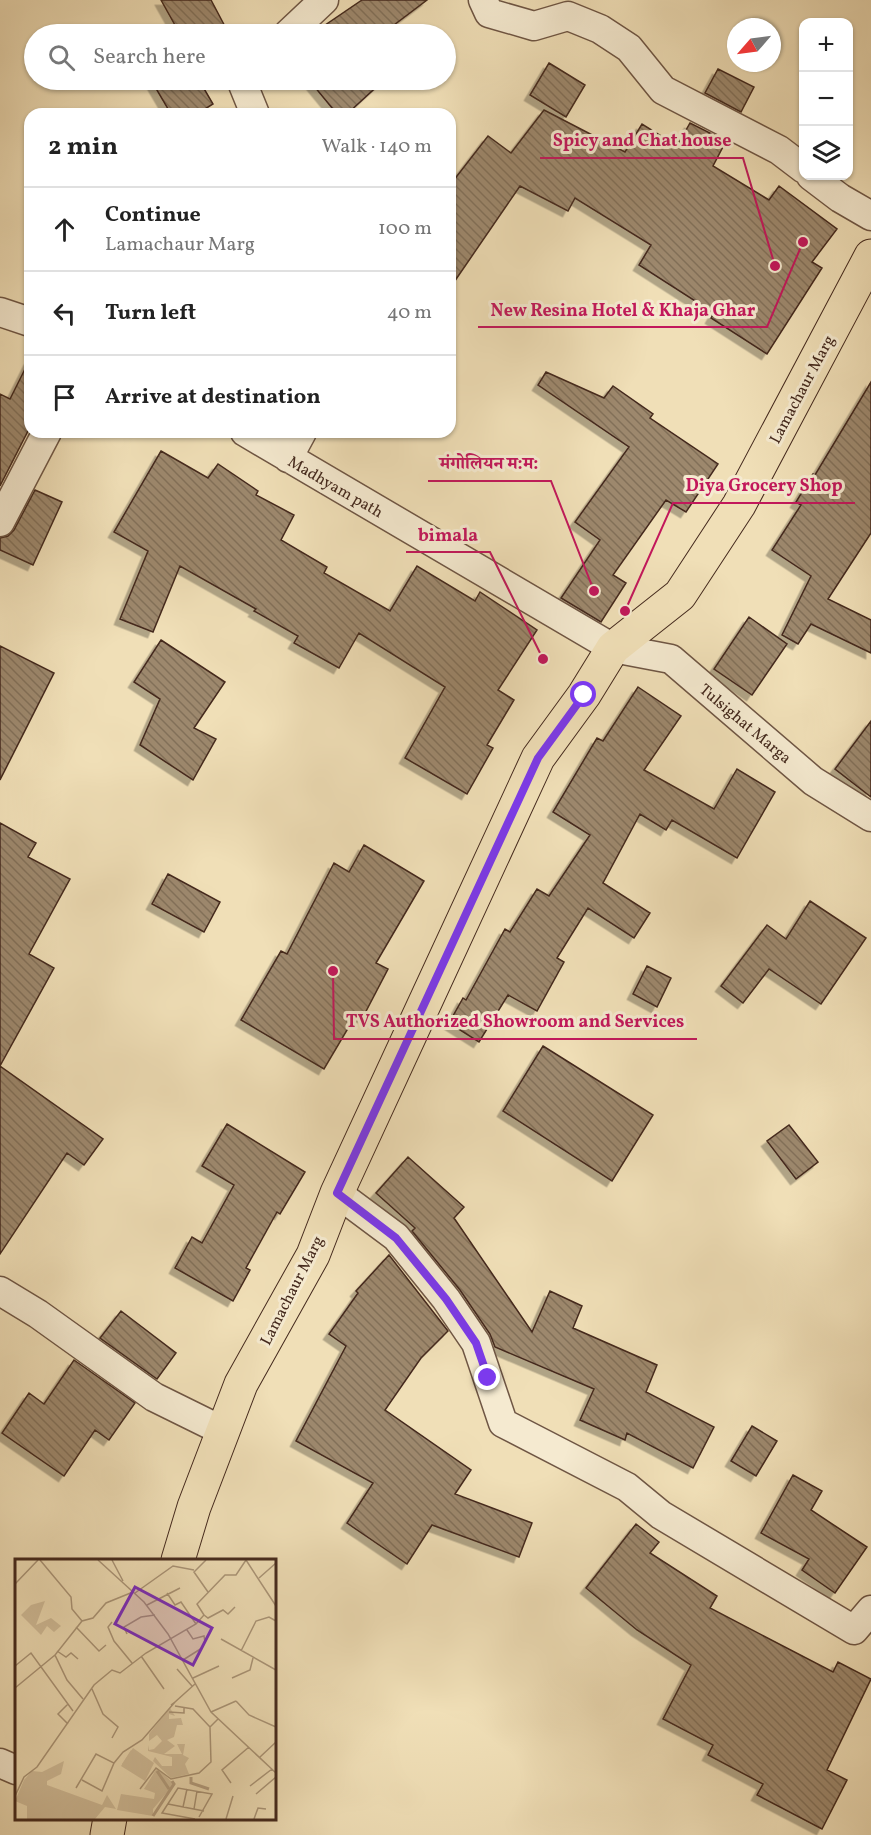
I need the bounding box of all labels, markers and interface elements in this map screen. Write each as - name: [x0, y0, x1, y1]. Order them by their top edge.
- north arrow: [727, 18, 781, 72]
- map controls: [799, 18, 853, 180]
- button: +: [799, 18, 853, 72]
- search box: [24, 24, 456, 90]
- icon: search: [45, 41, 78, 74]
- text: Search here: [93, 42, 206, 73]
- button: −: [799, 72, 853, 126]
- callout: Spicy and Chat house: [540, 122, 743, 158]
- button: layers: [799, 126, 853, 180]
- text: 2 min: [48, 129, 118, 165]
- text: Spicy and Chat house: [553, 129, 731, 154]
- text: Walk · 140 m: [322, 133, 432, 161]
- text: Continue: [105, 200, 201, 231]
- icon: ahead: [48, 213, 81, 246]
- text: 100 m: [378, 215, 432, 243]
- text: Lamachaur Marg: [105, 231, 255, 259]
- callout: New Resina Hotel & Khaja Ghar: [478, 291, 767, 327]
- icon: left: [48, 297, 81, 330]
- text: Turn left: [105, 298, 196, 329]
- text: 40 m: [387, 299, 432, 327]
- text: New Resina Hotel & Khaja Ghar: [491, 299, 756, 324]
- street label: Lamachaur Marg: [765, 332, 841, 448]
- icon: arrive: [48, 381, 81, 414]
- text: Arrive at destination: [105, 382, 321, 413]
- callout: मंगोलियन म:म:: [428, 445, 551, 481]
- street label: Madhyam path: [283, 451, 387, 524]
- text: मंगोलियन म:म:: [438, 452, 538, 477]
- callout: Diya Grocery Shop: [673, 467, 855, 503]
- text: Diya Grocery Shop: [685, 474, 843, 499]
- callout: bimala: [406, 516, 490, 552]
- text: bimala: [418, 524, 478, 549]
- street label: Tulsighat Marga: [694, 679, 795, 770]
- route start: [570, 681, 596, 707]
- callout: TVS Authorized Showroom and Services: [334, 1003, 697, 1039]
- text: TVS Authorized Showroom and Services: [346, 1010, 684, 1035]
- street label: Lamachaur Marg: [256, 1232, 330, 1349]
- route end: [474, 1364, 500, 1390]
- inset map: [15, 1559, 276, 1820]

